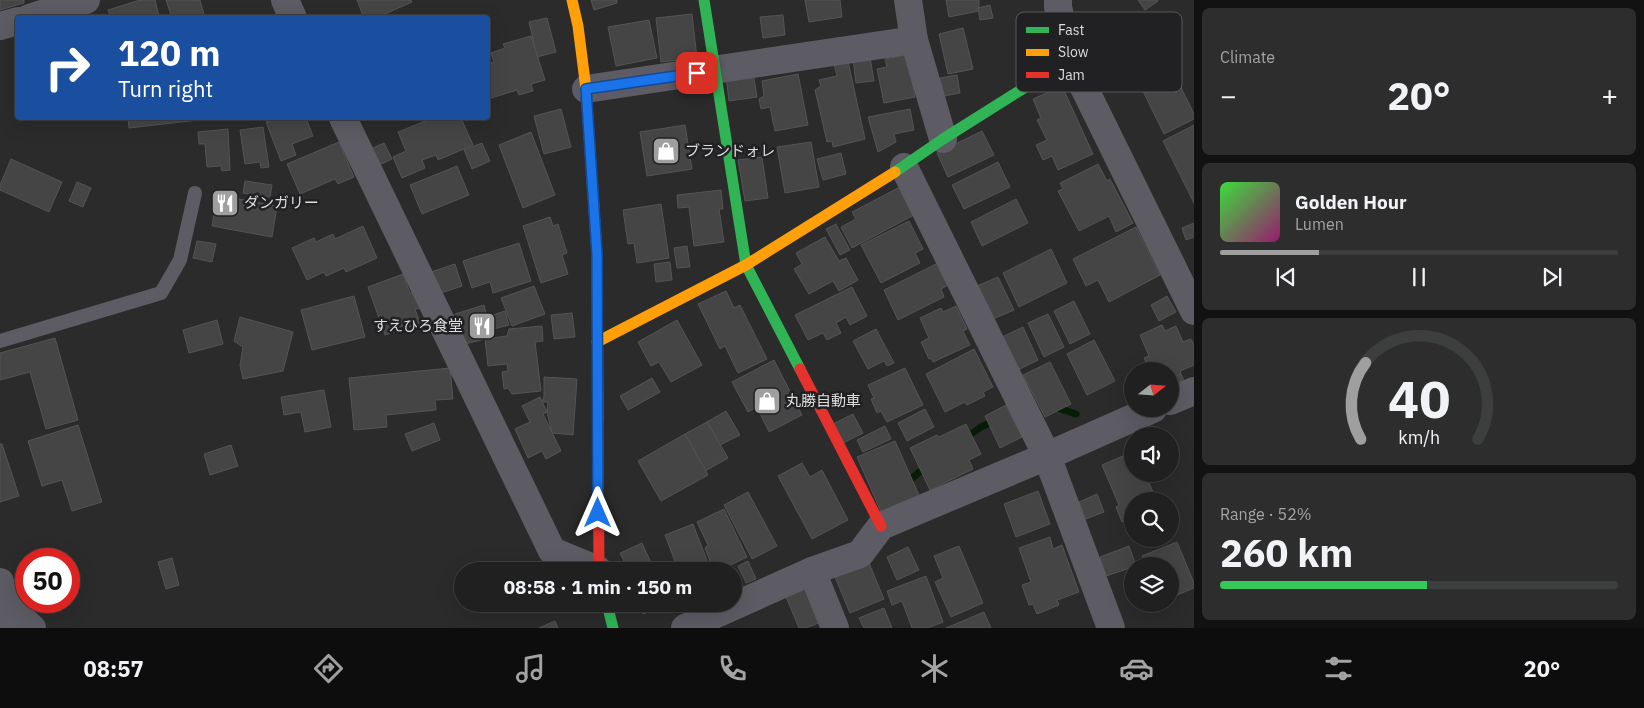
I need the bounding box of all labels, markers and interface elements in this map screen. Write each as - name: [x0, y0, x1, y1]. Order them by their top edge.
- legend: [1016, 12, 1182, 92]
- text: Fast: [1058, 21, 1084, 39]
- text: 120 m: [118, 30, 221, 76]
- icon: right: [35, 35, 100, 100]
- text: Slow: [1058, 43, 1089, 61]
- text: Climate: [1220, 47, 1275, 67]
- pin: [676, 52, 718, 94]
- icon: arrive: [683, 59, 711, 87]
- text: Jam: [1058, 66, 1085, 84]
- text: 20°: [1387, 71, 1451, 120]
- text: Turn right: [118, 74, 213, 103]
- text: −: [1220, 77, 1237, 114]
- text: +: [1601, 77, 1618, 114]
- shop icon: ブランドォレ: [651, 136, 681, 166]
- place label: ブランドォレ: [685, 141, 775, 160]
- restaurant icon: ダンガリー: [210, 188, 240, 218]
- text: Golden Hour: [1295, 190, 1407, 214]
- place label: ダンガリー: [244, 193, 319, 212]
- text: Lumen: [1295, 214, 1344, 234]
- icon: previous: [1272, 263, 1300, 291]
- icon: pause: [1405, 263, 1433, 291]
- icon: next: [1538, 263, 1566, 291]
- restaurant icon: すえひろ食堂: [467, 311, 497, 341]
- place label: すえひろ食堂: [373, 316, 463, 335]
- north arrow: [1124, 362, 1179, 418]
- map controls: [1124, 362, 1179, 612]
- text: 40: [1388, 365, 1450, 432]
- shop icon: 丸勝自動車: [752, 386, 782, 416]
- place label: 丸勝自動車: [786, 391, 861, 410]
- text: km/h: [1398, 426, 1440, 449]
- button: sound: [1124, 427, 1179, 482]
- position arrow: [571, 486, 623, 538]
- button: search: [1124, 492, 1179, 547]
- text: Range · 52%: [1220, 504, 1312, 524]
- text: 260 km: [1220, 528, 1353, 577]
- speed limit sign: 50: [15, 548, 80, 613]
- button: layers: [1124, 557, 1179, 612]
- text: 08:58 · 1 min · 150 m: [504, 575, 692, 599]
- icon: directions: [311, 651, 346, 686]
- icon: music: [513, 651, 548, 686]
- icon: phone: [715, 651, 750, 686]
- icon: climate: [917, 651, 952, 686]
- icon: car: [1119, 651, 1154, 686]
- icon: filters: [1321, 651, 1356, 686]
- text: 08:57: [84, 654, 144, 683]
- text: 20°: [1524, 654, 1560, 683]

